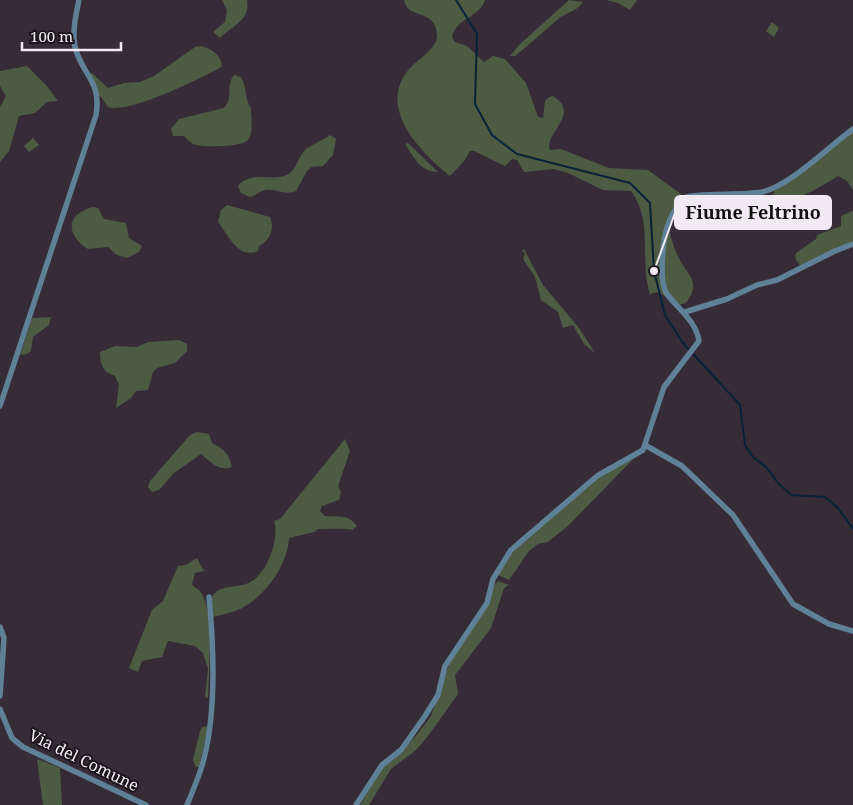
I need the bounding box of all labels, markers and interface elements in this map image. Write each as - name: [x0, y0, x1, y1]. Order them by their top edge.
- scale bar: [22, 20, 121, 52]
- text: 100 m: [30, 26, 73, 46]
- callout: Fiume Feltrino: [675, 196, 831, 229]
- text: Fiume Feltrino: [685, 200, 821, 224]
- street label: Via del Comune: [25, 724, 143, 796]

